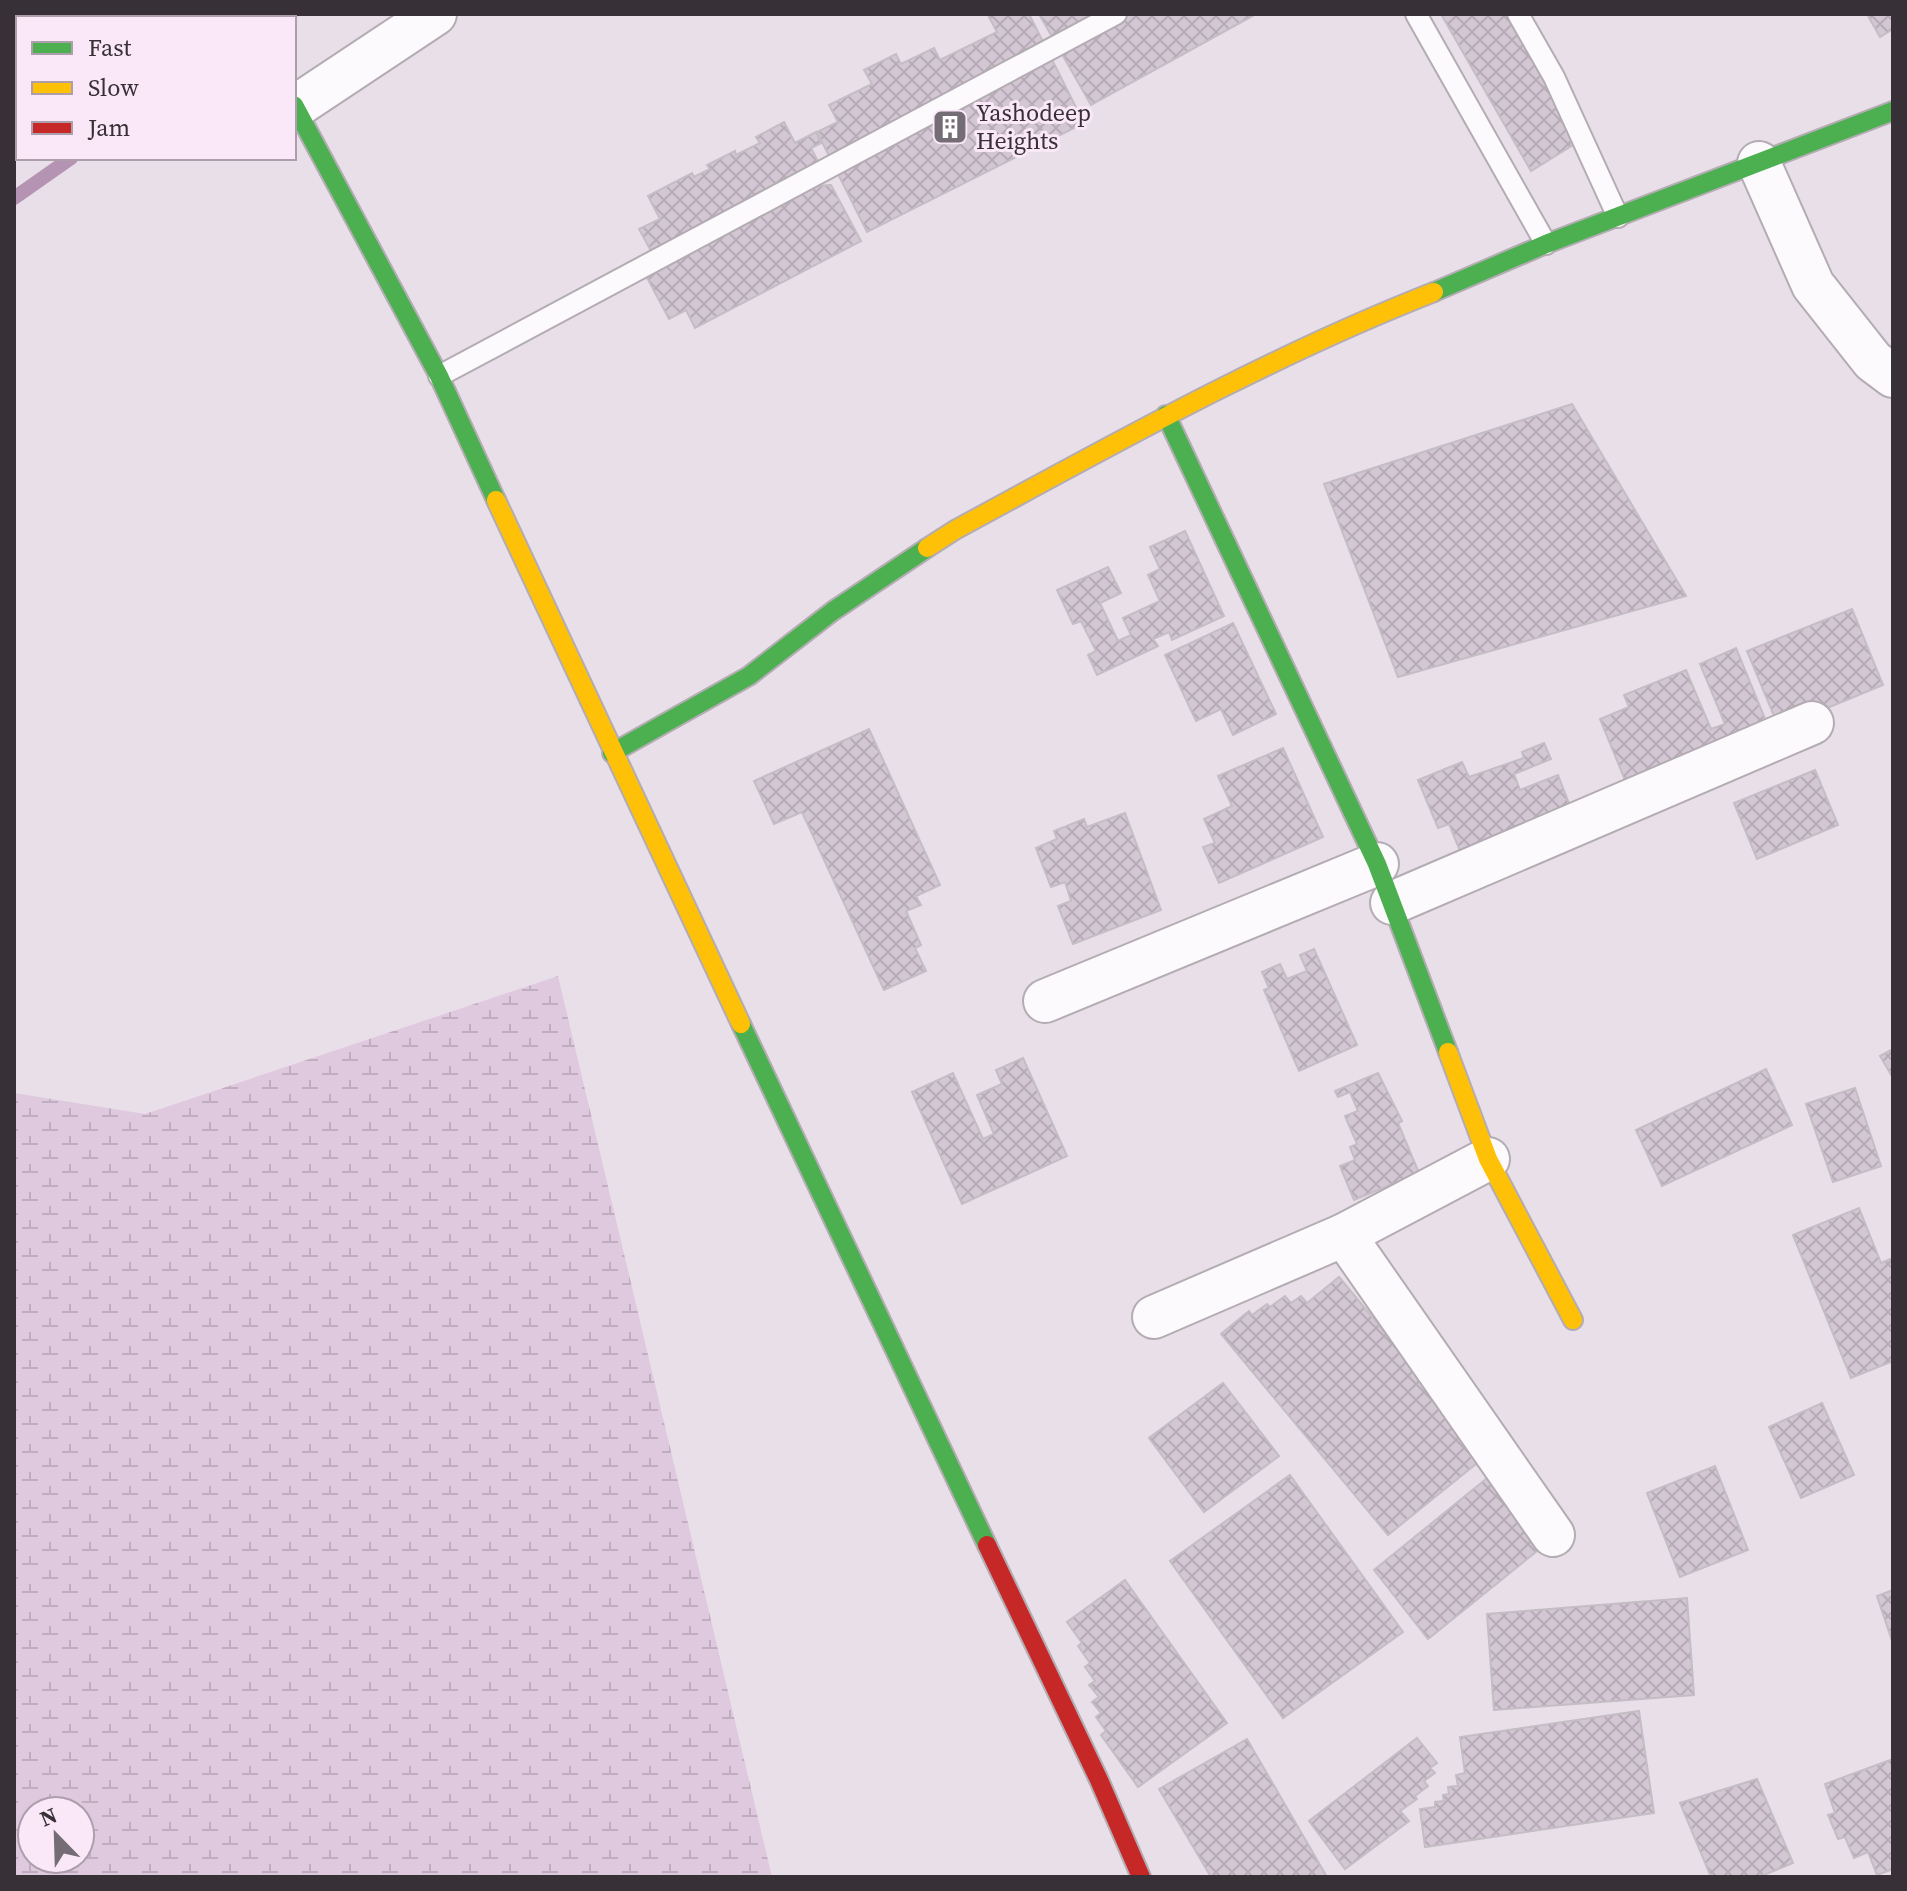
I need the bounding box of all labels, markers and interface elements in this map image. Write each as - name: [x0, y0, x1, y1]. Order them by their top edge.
- legend: [16, 16, 296, 160]
- text: Fast: [88, 31, 132, 64]
- text: Slow: [88, 71, 139, 104]
- place label: Yashodeep Heights: [976, 96, 1091, 157]
- building icon: Yashodeep Heights: [931, 108, 969, 146]
- text: Jam: [87, 111, 130, 144]
- north arrow: [16, 1795, 96, 1875]
- text: N: [35, 1800, 61, 1834]

